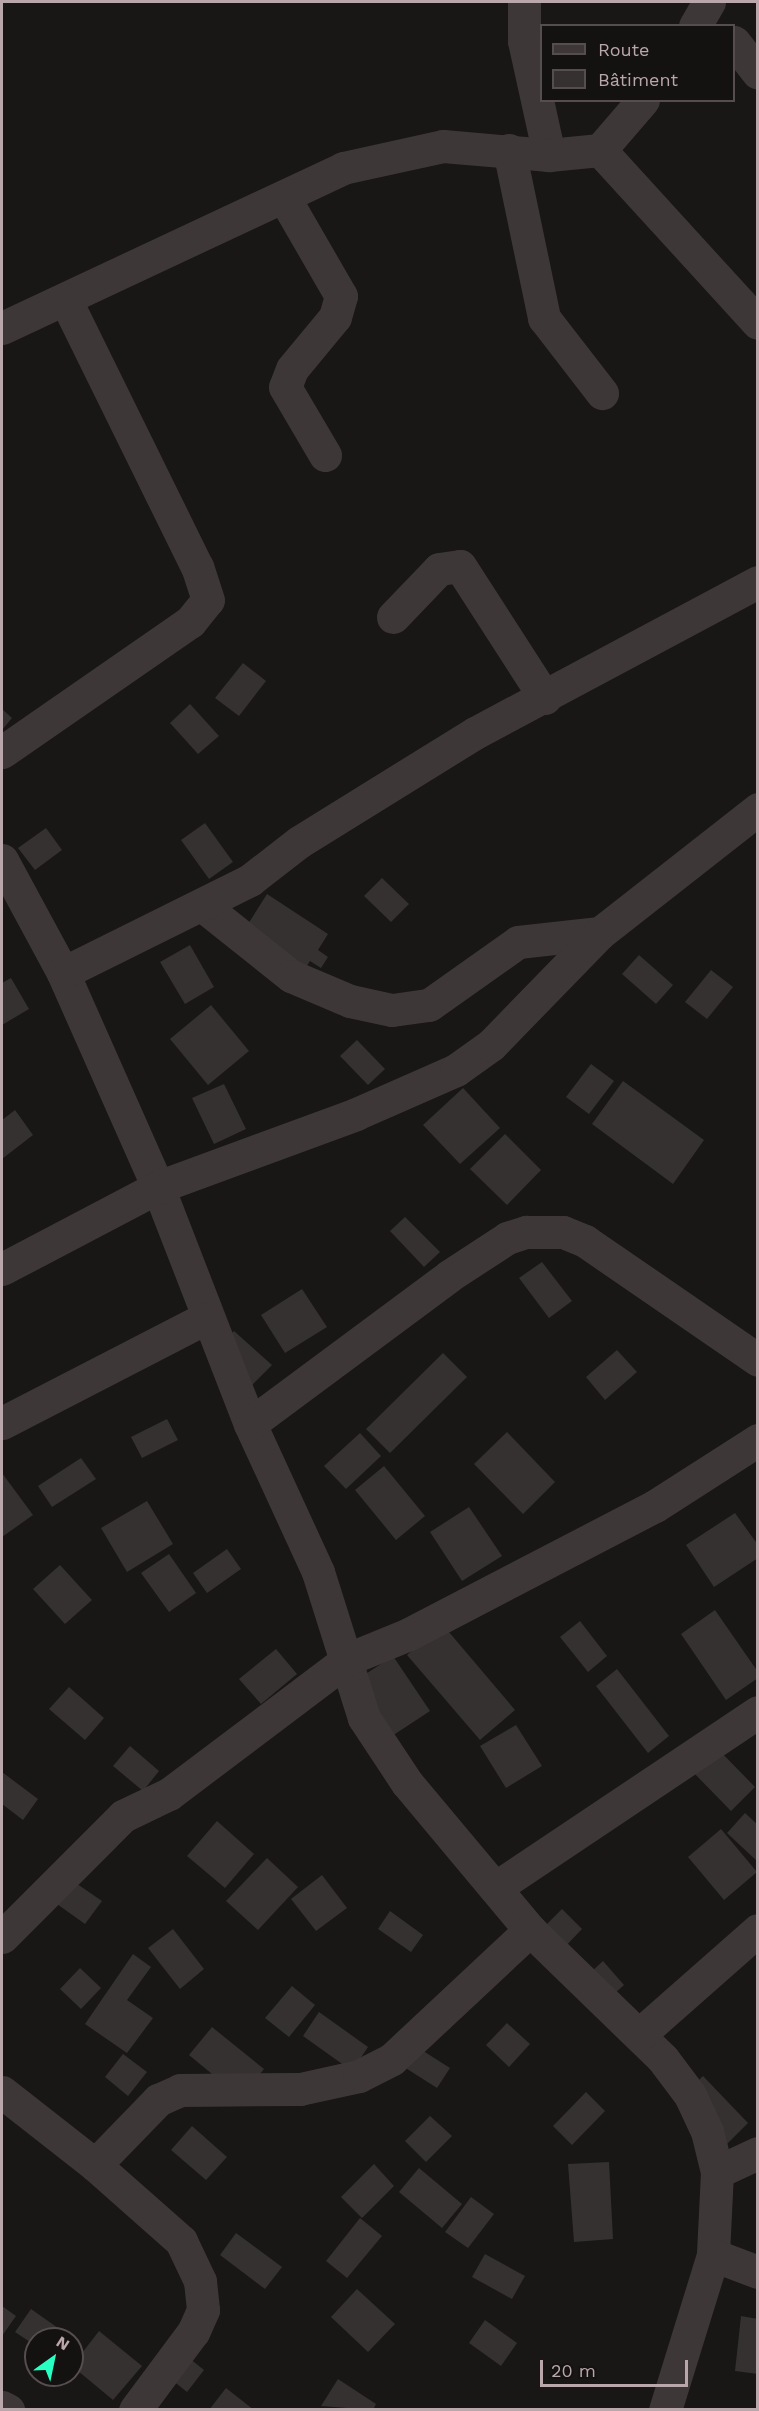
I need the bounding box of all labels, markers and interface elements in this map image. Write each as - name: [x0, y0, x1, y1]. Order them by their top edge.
- legend: [540, 24, 735, 102]
- text: Route: [598, 39, 650, 60]
- text: Bâtiment: [598, 69, 678, 90]
- north arrow: [24, 2327, 84, 2387]
- text: N: [53, 2332, 73, 2354]
- scale bar: [543, 2348, 692, 2386]
- text: 20 m: [551, 2360, 596, 2381]

